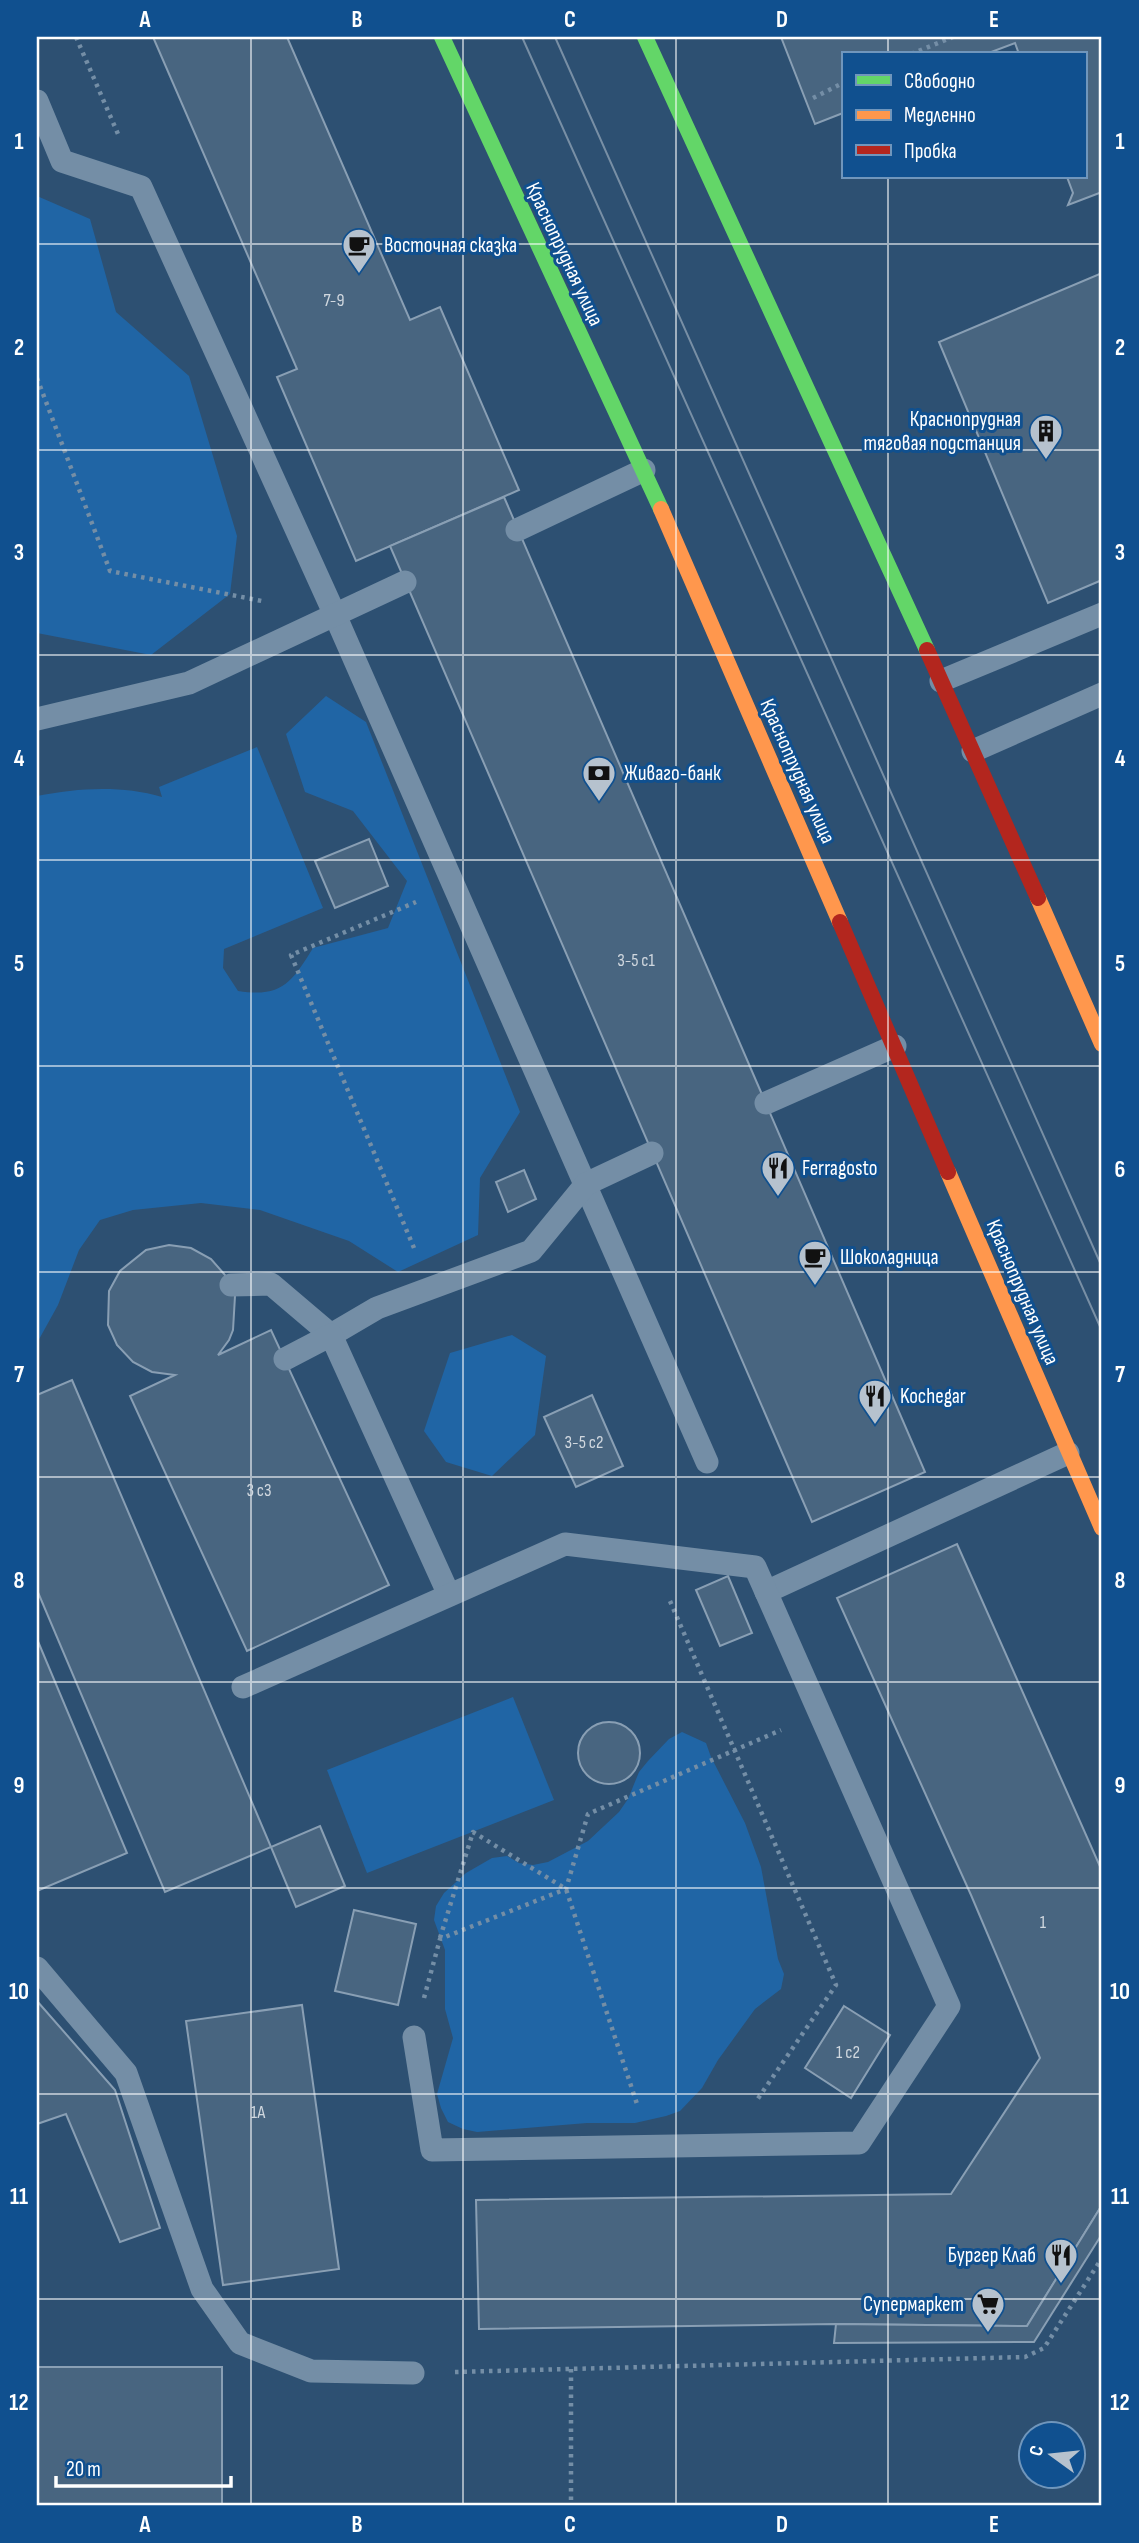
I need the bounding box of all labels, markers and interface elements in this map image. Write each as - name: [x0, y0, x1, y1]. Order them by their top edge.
- text: A: [139, 6, 152, 34]
- text: B: [352, 6, 363, 34]
- text: C: [564, 6, 576, 34]
- text: D: [776, 6, 788, 34]
- text: E: [989, 6, 999, 34]
- legend: [842, 52, 1086, 178]
- text: Свободно: [904, 69, 975, 94]
- text: Медленно: [904, 103, 976, 128]
- text: 1: [14, 128, 24, 156]
- text: 1: [1115, 128, 1125, 156]
- text: Пробка: [904, 139, 957, 164]
- street label: Краснопрудная улица: [520, 178, 609, 330]
- cafe icon: Восточная сказка: [340, 226, 378, 275]
- place label: Восточная сказка: [384, 233, 517, 258]
- house number: 7-9: [324, 290, 344, 311]
- text: 2: [14, 334, 24, 362]
- text: 2: [1115, 334, 1125, 362]
- place label: Краснопрудная тяговая подстанция: [864, 407, 1021, 456]
- building icon: Краснопрудная тяговая подстанция: [1027, 412, 1065, 461]
- text: 3: [14, 539, 24, 567]
- text: 3: [1115, 539, 1125, 567]
- street label: Краснопрудная улица: [755, 695, 841, 847]
- text: 4: [14, 745, 25, 773]
- text: 4: [1115, 745, 1126, 773]
- bank icon: Живаго-банк: [580, 754, 618, 803]
- place label: Живаго-банк: [624, 761, 721, 786]
- text: 5: [14, 950, 24, 978]
- house number: 3-5 с1: [617, 950, 656, 971]
- text: 5: [1115, 950, 1125, 978]
- restaurant icon: Ferragosto: [759, 1149, 797, 1198]
- text: 6: [14, 1156, 24, 1184]
- place label: Ferragosto: [802, 1156, 877, 1181]
- text: 6: [1115, 1156, 1125, 1184]
- street label: Краснопрудная улица: [981, 1216, 1064, 1369]
- cafe icon: Шоколадница: [796, 1238, 834, 1287]
- place label: Шоколадница: [840, 1245, 939, 1270]
- text: 7: [14, 1361, 24, 1389]
- text: 7: [1115, 1361, 1125, 1389]
- restaurant icon: Kochegar: [856, 1377, 894, 1426]
- place label: Kochegar: [900, 1384, 966, 1409]
- house number: 3-5 с2: [565, 1432, 603, 1453]
- house number: 3 с3: [246, 1480, 272, 1501]
- text: 8: [14, 1567, 25, 1595]
- text: 8: [1115, 1567, 1126, 1595]
- text: 9: [14, 1772, 24, 1800]
- text: 9: [1115, 1772, 1125, 1800]
- house number: 1: [1040, 1912, 1047, 1933]
- text: 10: [9, 1978, 29, 2006]
- text: 10: [1110, 1978, 1130, 2006]
- house number: 1 с2: [836, 2042, 860, 2063]
- house number: 1A: [251, 2102, 265, 2123]
- text: 11: [10, 2183, 28, 2211]
- text: 11: [1111, 2183, 1129, 2211]
- restaurant icon: Бургер Клаб: [1042, 2236, 1080, 2285]
- place label: Бургер Клаб: [948, 2243, 1036, 2268]
- supermarket icon: Супермаркет: [969, 2285, 1007, 2334]
- place label: Супермаркет: [863, 2292, 964, 2317]
- text: 12: [9, 2389, 29, 2417]
- text: 12: [1110, 2389, 1130, 2417]
- north arrow: [1016, 2420, 1086, 2490]
- text: С: [1025, 2443, 1049, 2459]
- scale bar: [56, 2445, 231, 2489]
- text: 20 m: [66, 2457, 101, 2482]
- text: A: [139, 2511, 152, 2539]
- text: B: [352, 2511, 363, 2539]
- text: C: [564, 2511, 576, 2539]
- text: D: [776, 2511, 788, 2539]
- text: E: [989, 2511, 999, 2539]

